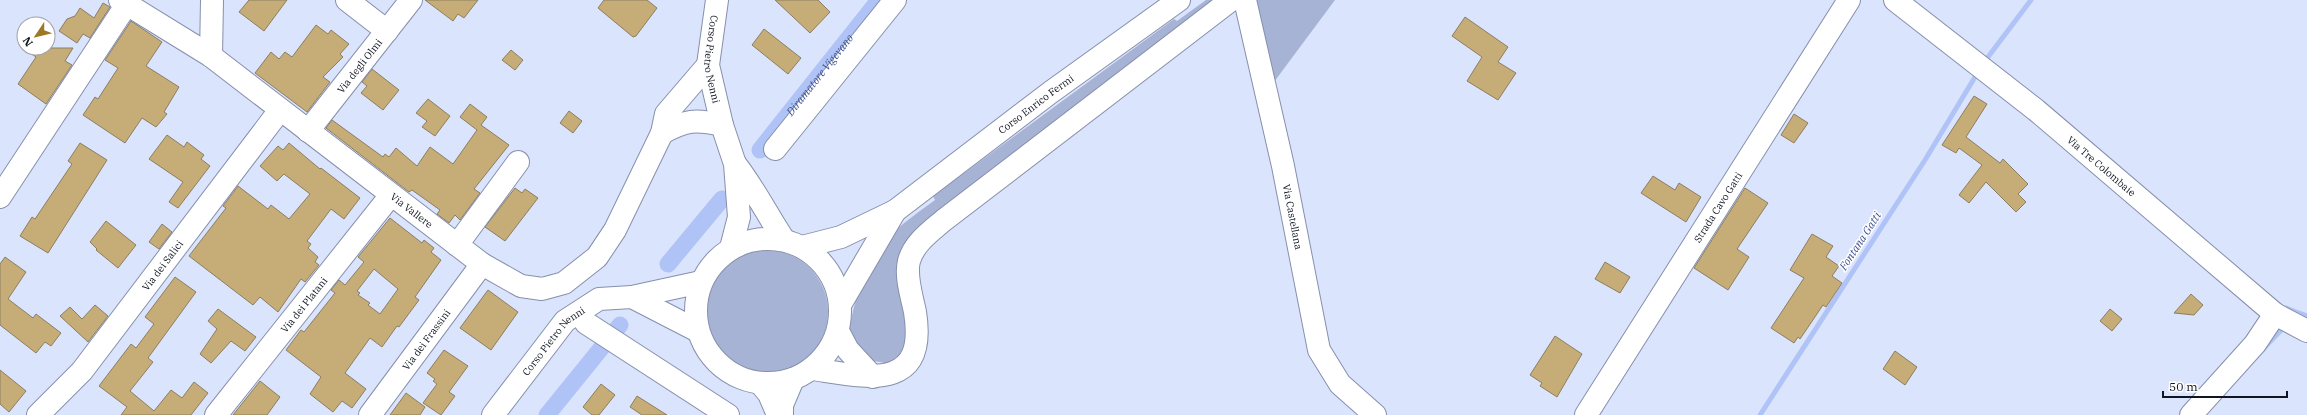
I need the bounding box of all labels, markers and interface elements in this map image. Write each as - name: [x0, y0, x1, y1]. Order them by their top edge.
- street label: Corso Pietro Nenni: [701, 14, 723, 104]
- north arrow: [16, 16, 56, 56]
- water label: Diramatore Vigevano: [782, 31, 857, 119]
- text: N: [19, 34, 36, 49]
- street label: Via degli Olmi: [334, 36, 385, 96]
- street label: Corso Enrico Fermi: [995, 71, 1076, 137]
- street label: Via Tre Colombaie: [2065, 133, 2139, 199]
- street label: Strada Cavo Gatti: [1691, 170, 1745, 245]
- street label: Via Castellana: [1280, 183, 1306, 251]
- street label: Via Vallere: [388, 190, 436, 231]
- water label: Fontana Gatti: [1836, 209, 1884, 273]
- street label: Via dei Salici: [139, 237, 186, 293]
- street label: Via dei Platani: [278, 274, 330, 335]
- street label: Corso Pietro Nenni: [519, 304, 587, 378]
- street label: Via dei Frassini: [399, 306, 453, 373]
- scale bar: [2163, 373, 2287, 399]
- text: 50 m: [2169, 379, 2198, 394]

